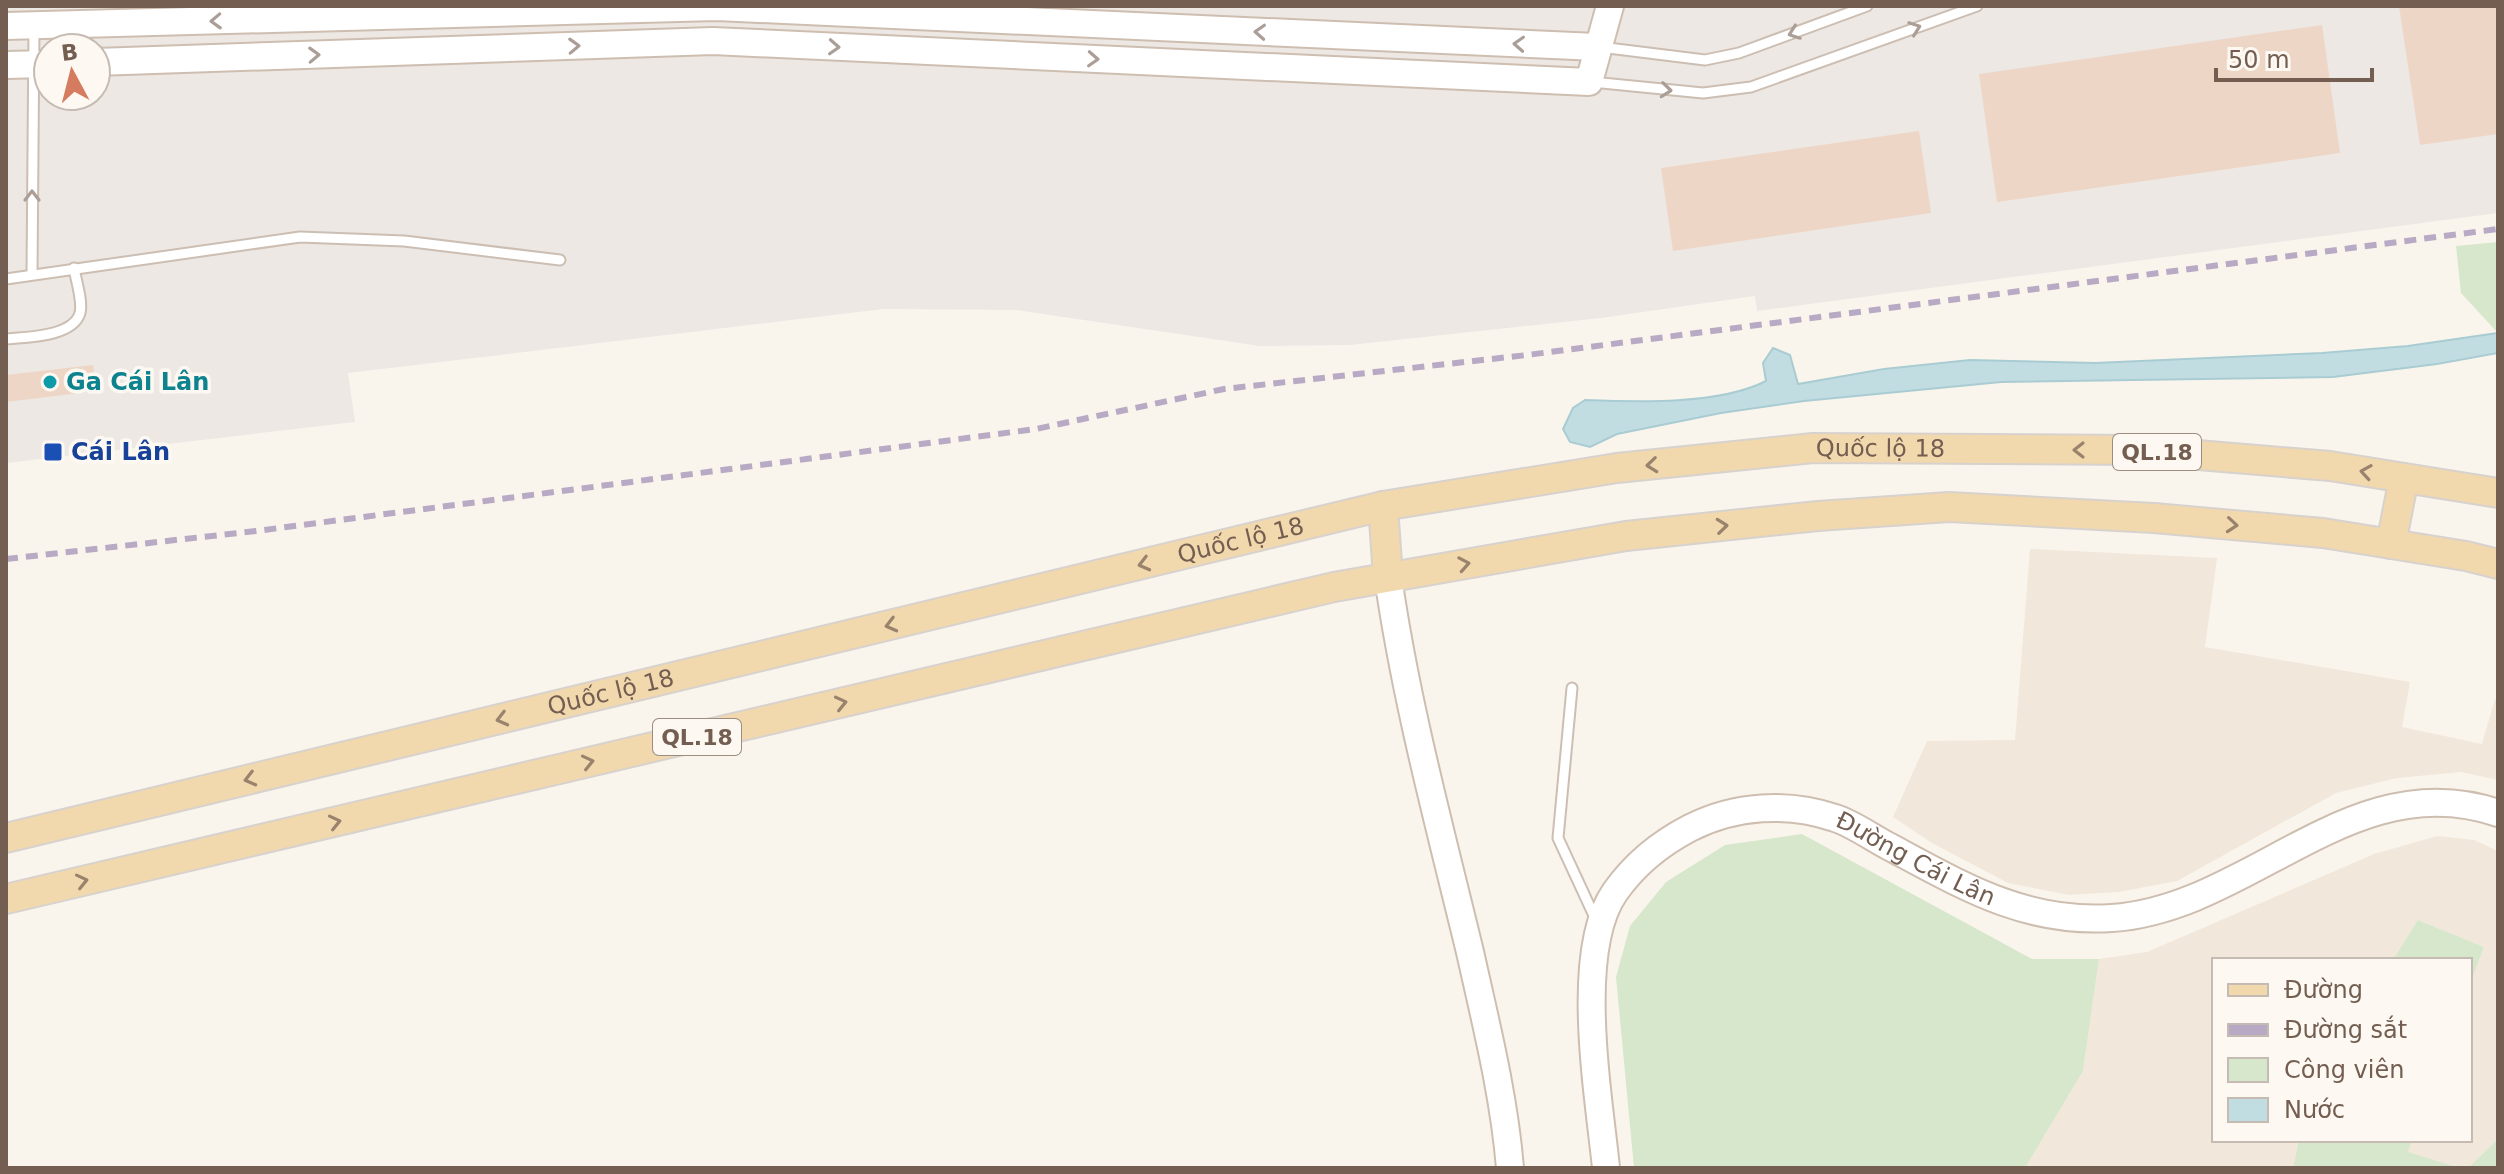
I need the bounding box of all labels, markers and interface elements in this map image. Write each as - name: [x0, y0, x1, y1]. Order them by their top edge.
- one-way arrow: [209, 12, 222, 29]
- one-way arrow: [1907, 21, 1921, 38]
- one-way arrow: [1788, 23, 1802, 40]
- one-way arrow: [1253, 24, 1266, 41]
- north arrow: [32, 32, 112, 112]
- scale bar: [2216, 32, 2372, 82]
- one-way arrow: [1512, 35, 1525, 52]
- one-way arrow: [568, 37, 581, 55]
- one-way arrow: [828, 38, 841, 55]
- text: B: [60, 39, 79, 66]
- one-way arrow: [308, 46, 321, 63]
- text: 50 m: [2228, 46, 2290, 74]
- one-way arrow: [1087, 50, 1100, 67]
- one-way arrow: [1660, 81, 1673, 98]
- one-way arrow: [23, 189, 41, 202]
- place label: Ga Cái Lân: [66, 368, 209, 396]
- marker: Ga Cái Lân: [41, 373, 59, 391]
- street label: Quốc lộ 18: [1816, 434, 1945, 463]
- road number: QL.18: [2113, 434, 2201, 470]
- place label: Cái Lân: [71, 438, 170, 466]
- marker: Cái Lân: [42, 441, 64, 463]
- one-way arrow: [2072, 441, 2085, 458]
- one-way arrow: [1645, 456, 1658, 473]
- one-way arrow: [2359, 464, 2373, 481]
- street label: Quốc lộ 18: [1175, 512, 1307, 569]
- one-way arrow: [2226, 516, 2239, 533]
- one-way arrow: [1716, 517, 1729, 534]
- one-way arrow: [1138, 555, 1151, 572]
- one-way arrow: [1458, 556, 1471, 573]
- one-way arrow: [885, 615, 899, 632]
- street label: Quốc lộ 18: [545, 663, 677, 721]
- one-way arrow: [834, 695, 848, 712]
- one-way arrow: [496, 709, 510, 726]
- road number: QL.18: [653, 719, 741, 755]
- one-way arrow: [581, 755, 595, 772]
- one-way arrow: [243, 770, 257, 787]
- street label: Đường Cái Lân: [1832, 806, 1999, 912]
- one-way arrow: [328, 814, 341, 831]
- one-way arrow: [75, 874, 88, 891]
- legend: [2212, 958, 2472, 1142]
- text: Đường: [2284, 976, 2363, 1004]
- text: Đường sắt: [2284, 1015, 2407, 1044]
- text: Công viên: [2284, 1056, 2404, 1084]
- text: Nước: [2284, 1096, 2345, 1124]

